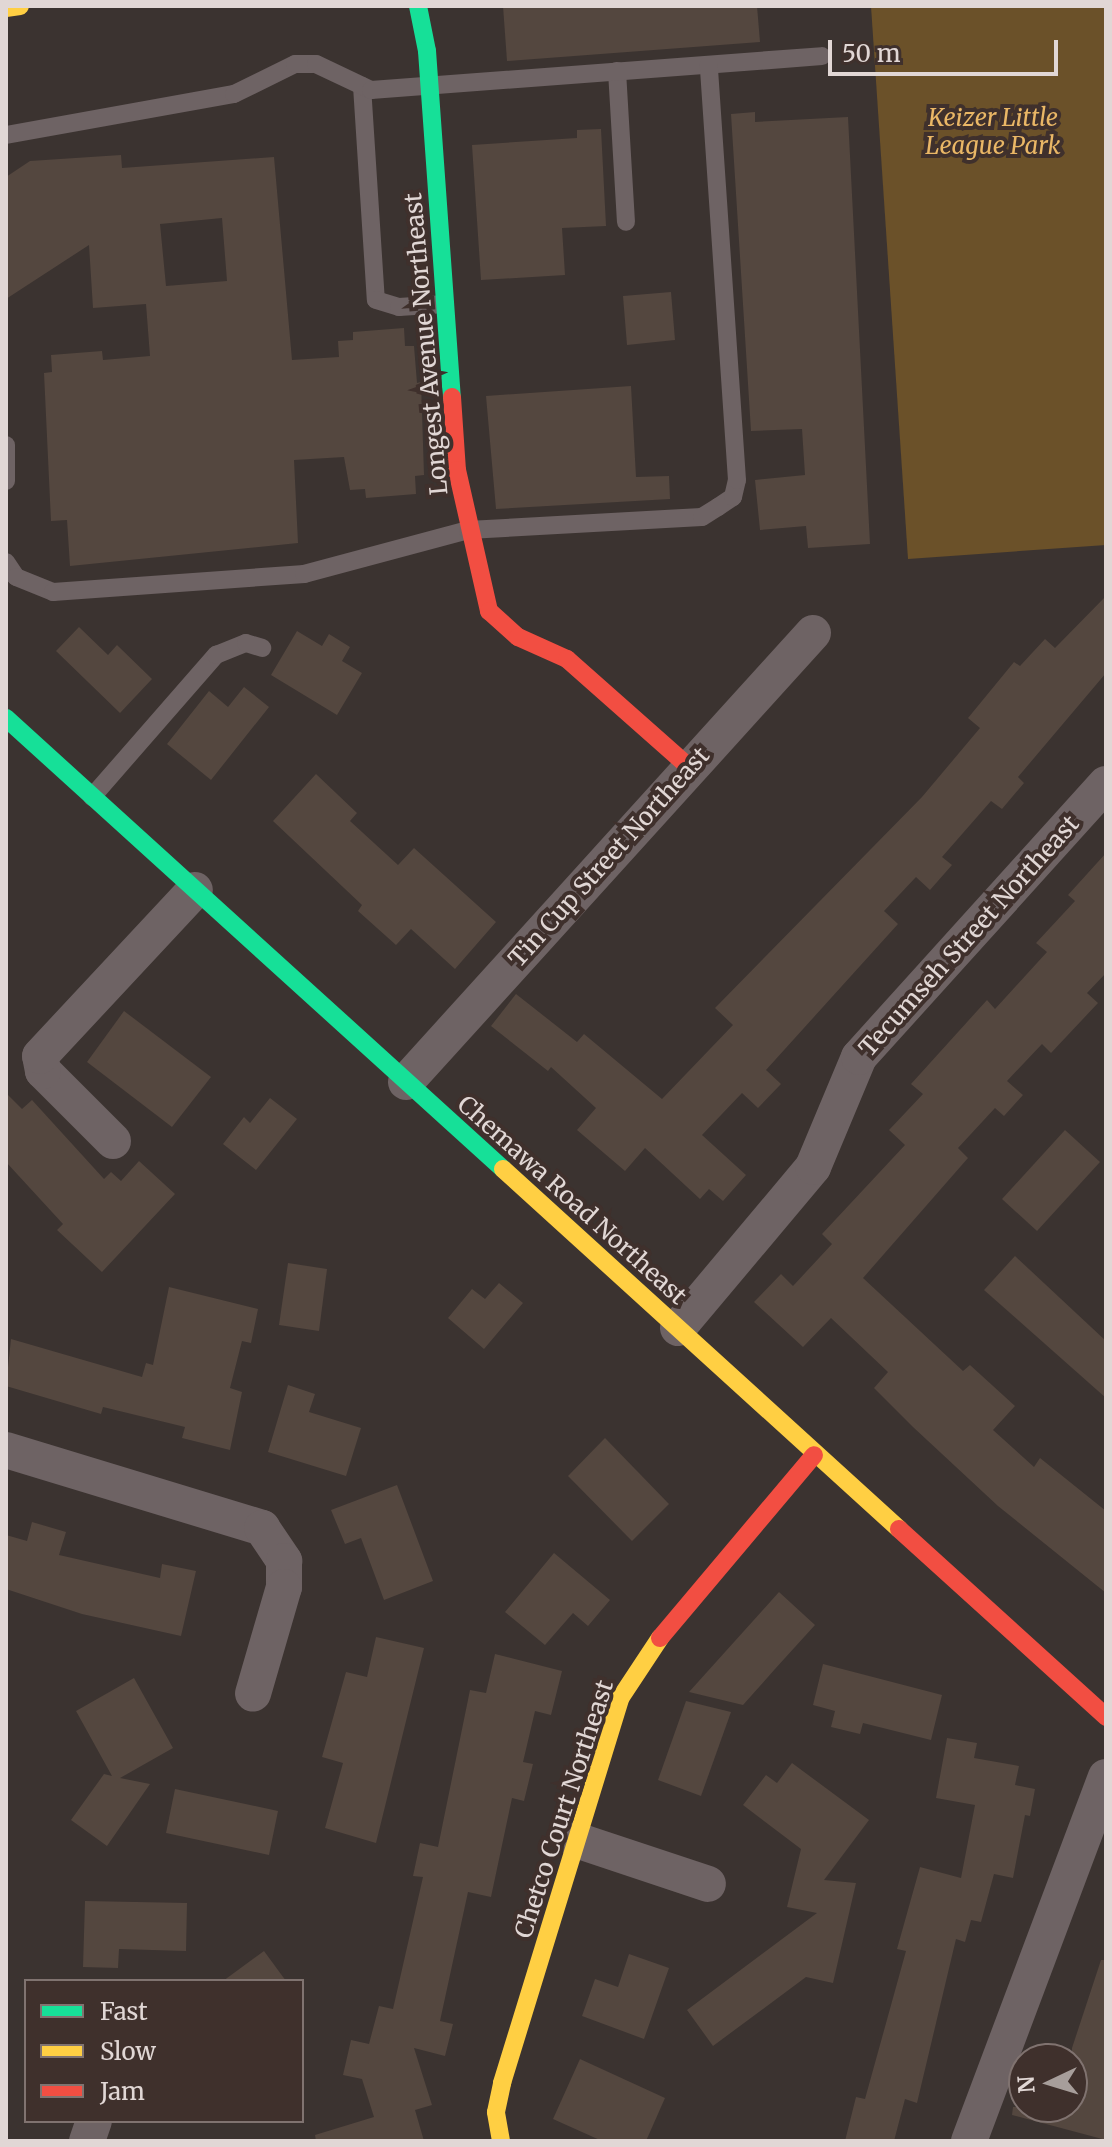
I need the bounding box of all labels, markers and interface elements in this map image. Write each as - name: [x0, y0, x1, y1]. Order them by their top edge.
- scale bar: [832, 24, 1062, 74]
- text: 50 m: [842, 38, 901, 69]
- park label: Keizer Little League Park: [925, 104, 1061, 160]
- street label: Longest Avenue Northeast: [398, 192, 454, 496]
- street label: Tin Cup Street Northeast: [503, 741, 715, 973]
- street label: Tecumseh Street Northeast: [853, 810, 1085, 1062]
- street label: Chemawa Road Northeast: [452, 1090, 692, 1310]
- street label: Chetco Court Northeast: [509, 1676, 619, 1942]
- legend: [24, 1979, 304, 2123]
- text: Fast: [100, 1996, 148, 2027]
- text: Slow: [100, 2036, 156, 2067]
- north arrow: [1008, 2043, 1088, 2123]
- text: N: [1011, 2075, 1041, 2094]
- text: Jam: [100, 2076, 145, 2107]

